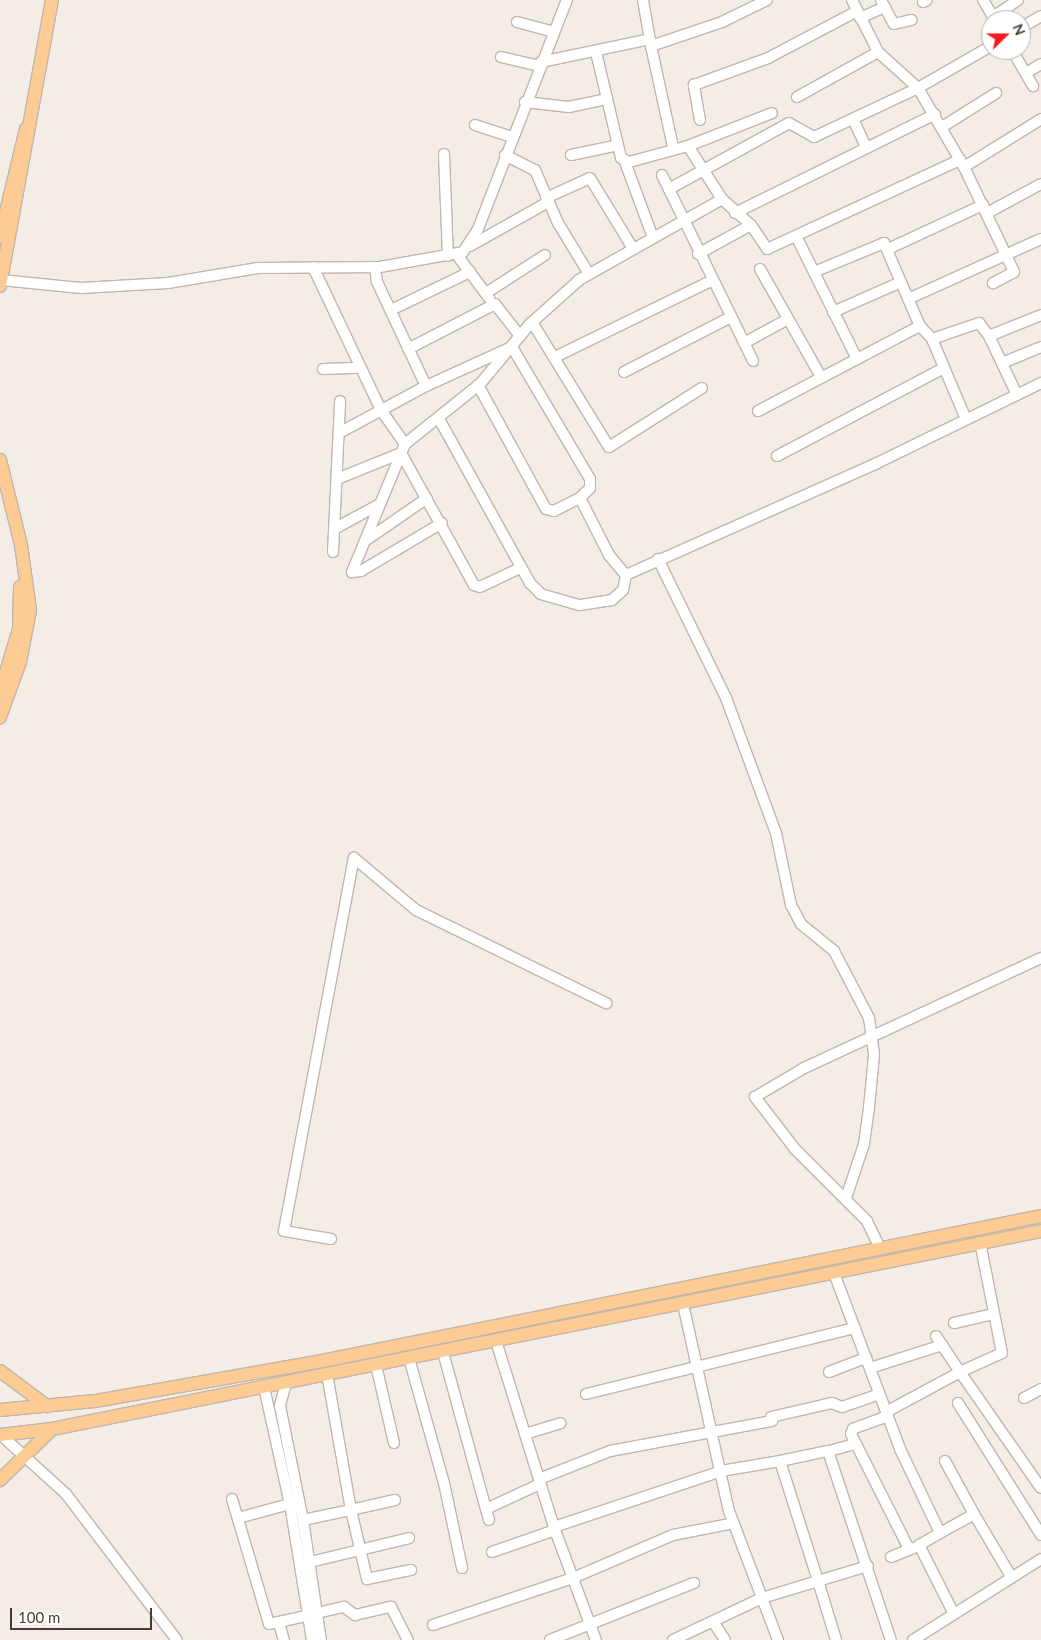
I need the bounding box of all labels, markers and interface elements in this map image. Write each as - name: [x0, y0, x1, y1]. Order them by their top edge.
- north arrow: [981, 10, 1031, 60]
- text: N: [1010, 21, 1029, 38]
- scale bar: [12, 1598, 155, 1630]
- text: 100 m: [18, 1608, 60, 1626]

